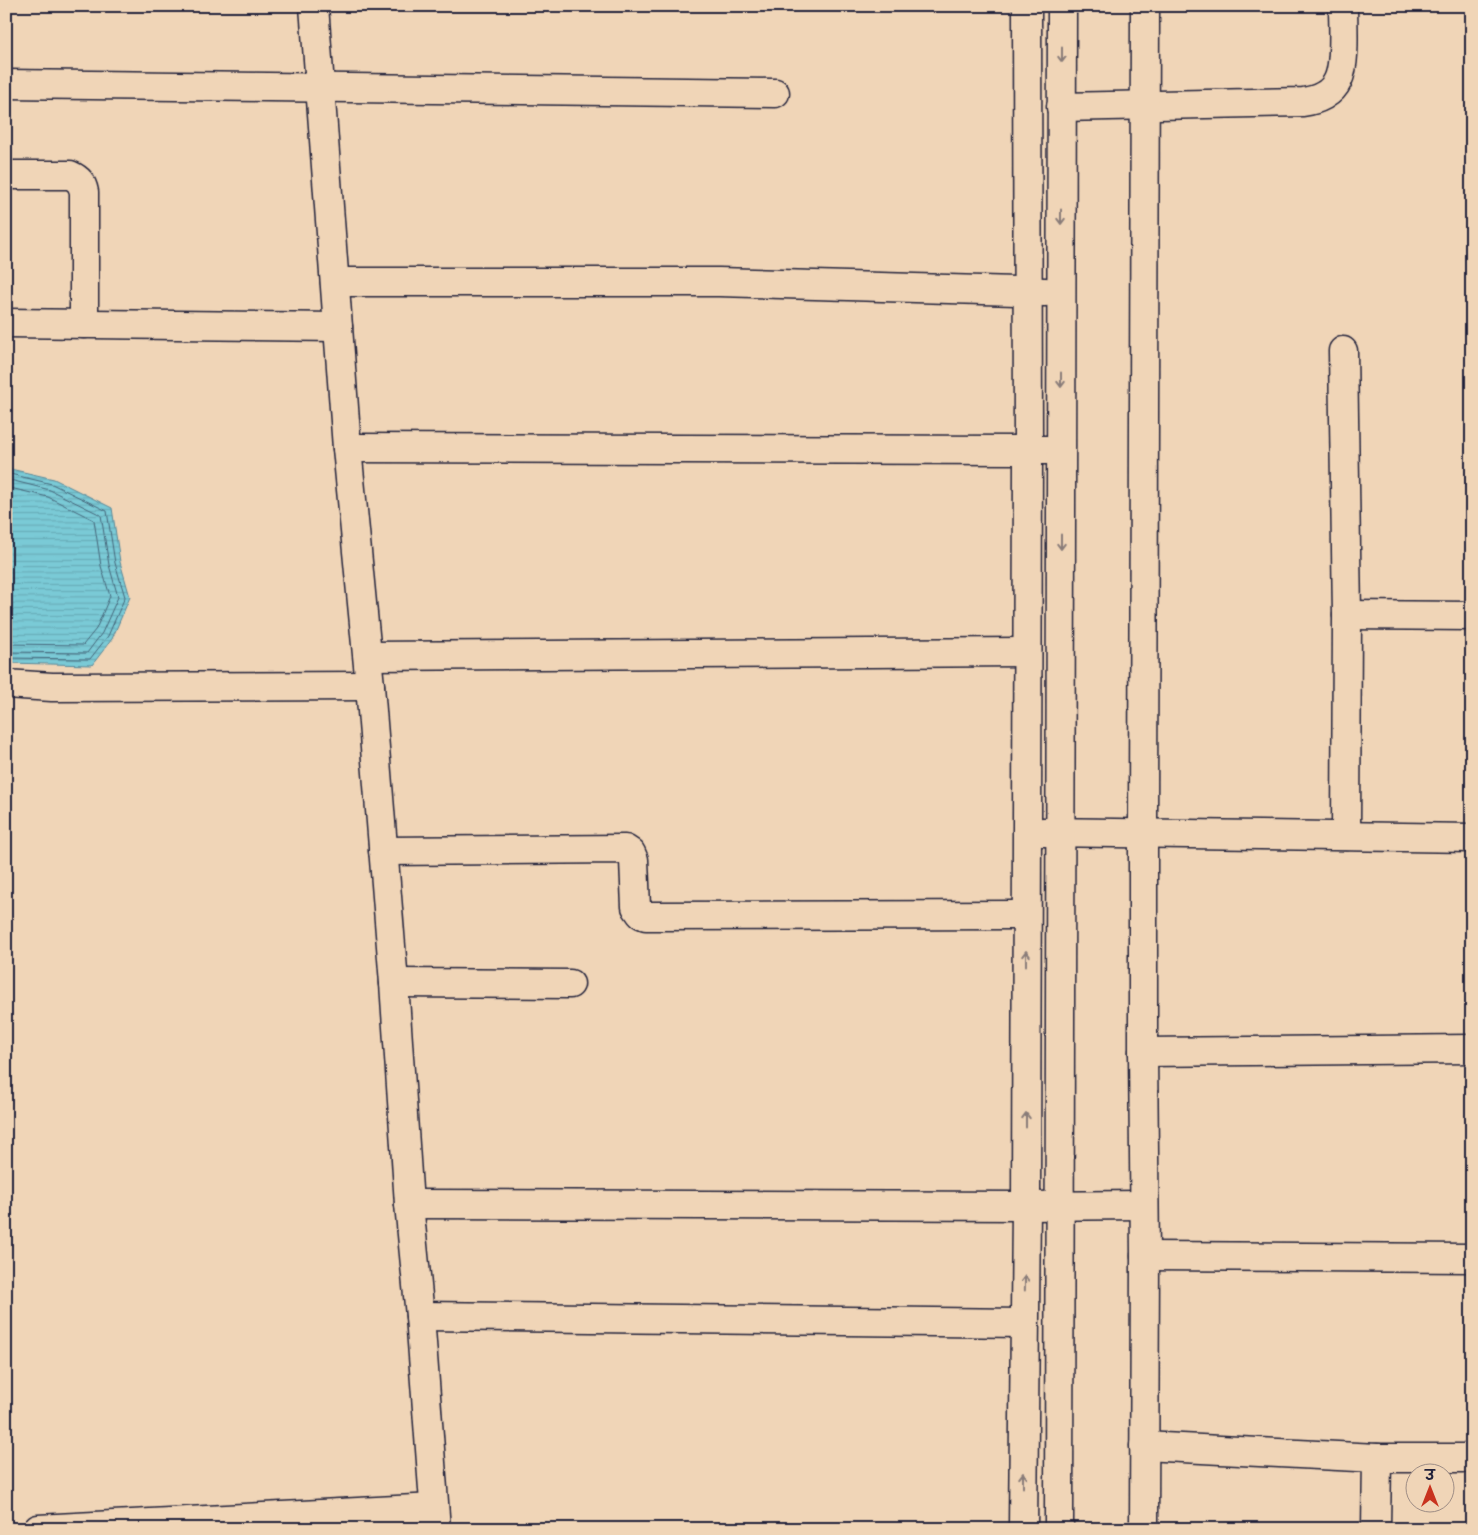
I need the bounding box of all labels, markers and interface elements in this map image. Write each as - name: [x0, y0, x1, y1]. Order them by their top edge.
- one-way arrow: [1057, 47, 1066, 63]
- one-way arrow: [1056, 209, 1066, 225]
- one-way arrow: [1056, 372, 1066, 388]
- one-way arrow: [1056, 534, 1066, 550]
- one-way arrow: [1021, 950, 1031, 966]
- one-way arrow: [1021, 1112, 1031, 1128]
- one-way arrow: [1020, 1275, 1030, 1291]
- north arrow: [1406, 1462, 1456, 1512]
- text: उ: [1423, 1466, 1436, 1484]
- one-way arrow: [1018, 1472, 1028, 1488]

